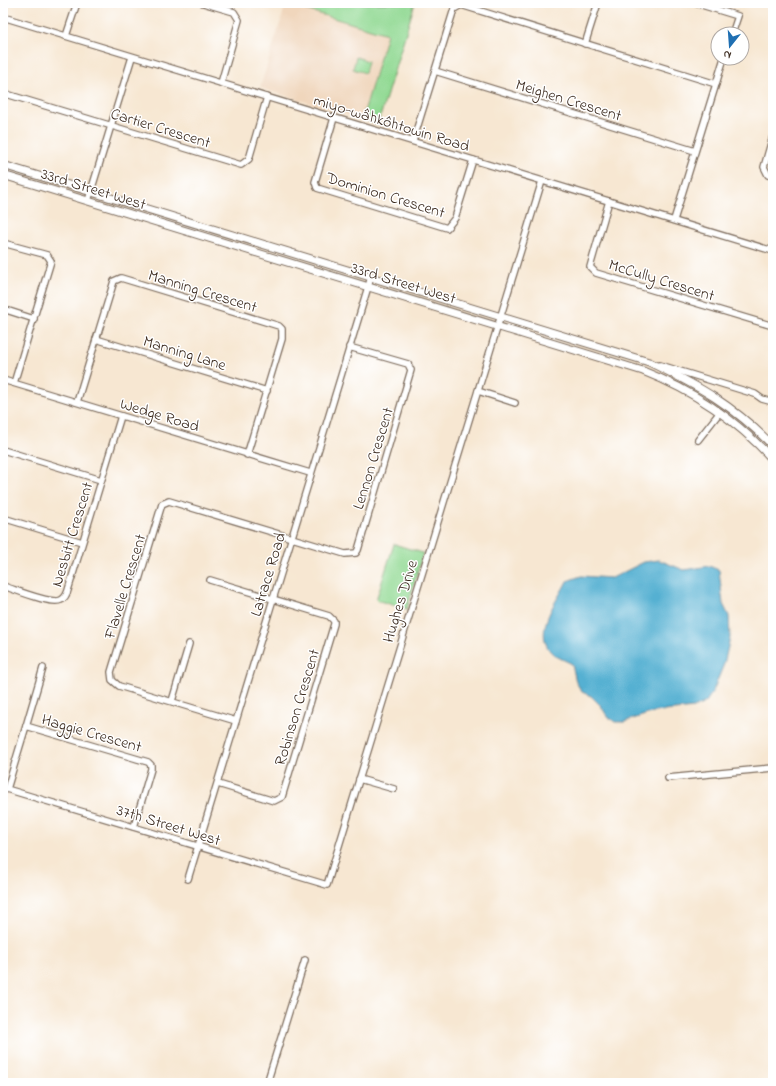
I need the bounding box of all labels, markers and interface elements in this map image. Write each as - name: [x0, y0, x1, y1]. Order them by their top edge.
- north arrow: [710, 26, 750, 66]
- text: N: [721, 46, 733, 63]
- street label: Meighen Crescent: [513, 73, 625, 129]
- street label: miyo-wâhkôhtowin Road: [310, 89, 472, 159]
- street label: Cartier Crescent: [107, 102, 214, 156]
- street label: 33rd Street West: [38, 163, 149, 217]
- street label: Dominion Crescent: [322, 166, 448, 226]
- street label: McCully Crescent: [606, 253, 718, 309]
- street label: 33rd Street West: [348, 257, 459, 311]
- street label: Manning Crescent: [145, 264, 260, 320]
- street label: Manning Lane: [140, 330, 230, 378]
- street label: Wedge Road: [117, 392, 202, 439]
- street label: Lennon Crescent: [347, 404, 401, 513]
- street label: Nesbitt Crescent: [46, 478, 100, 590]
- street label: Latrace Road: [245, 530, 293, 620]
- street label: Flavelle Crescent: [98, 531, 153, 643]
- street label: Hughes Drive: [377, 557, 425, 646]
- street label: Robinson Crescent: [269, 646, 327, 769]
- street label: Haggie Crescent: [39, 708, 145, 760]
- street label: 37th Street West: [113, 799, 224, 853]

